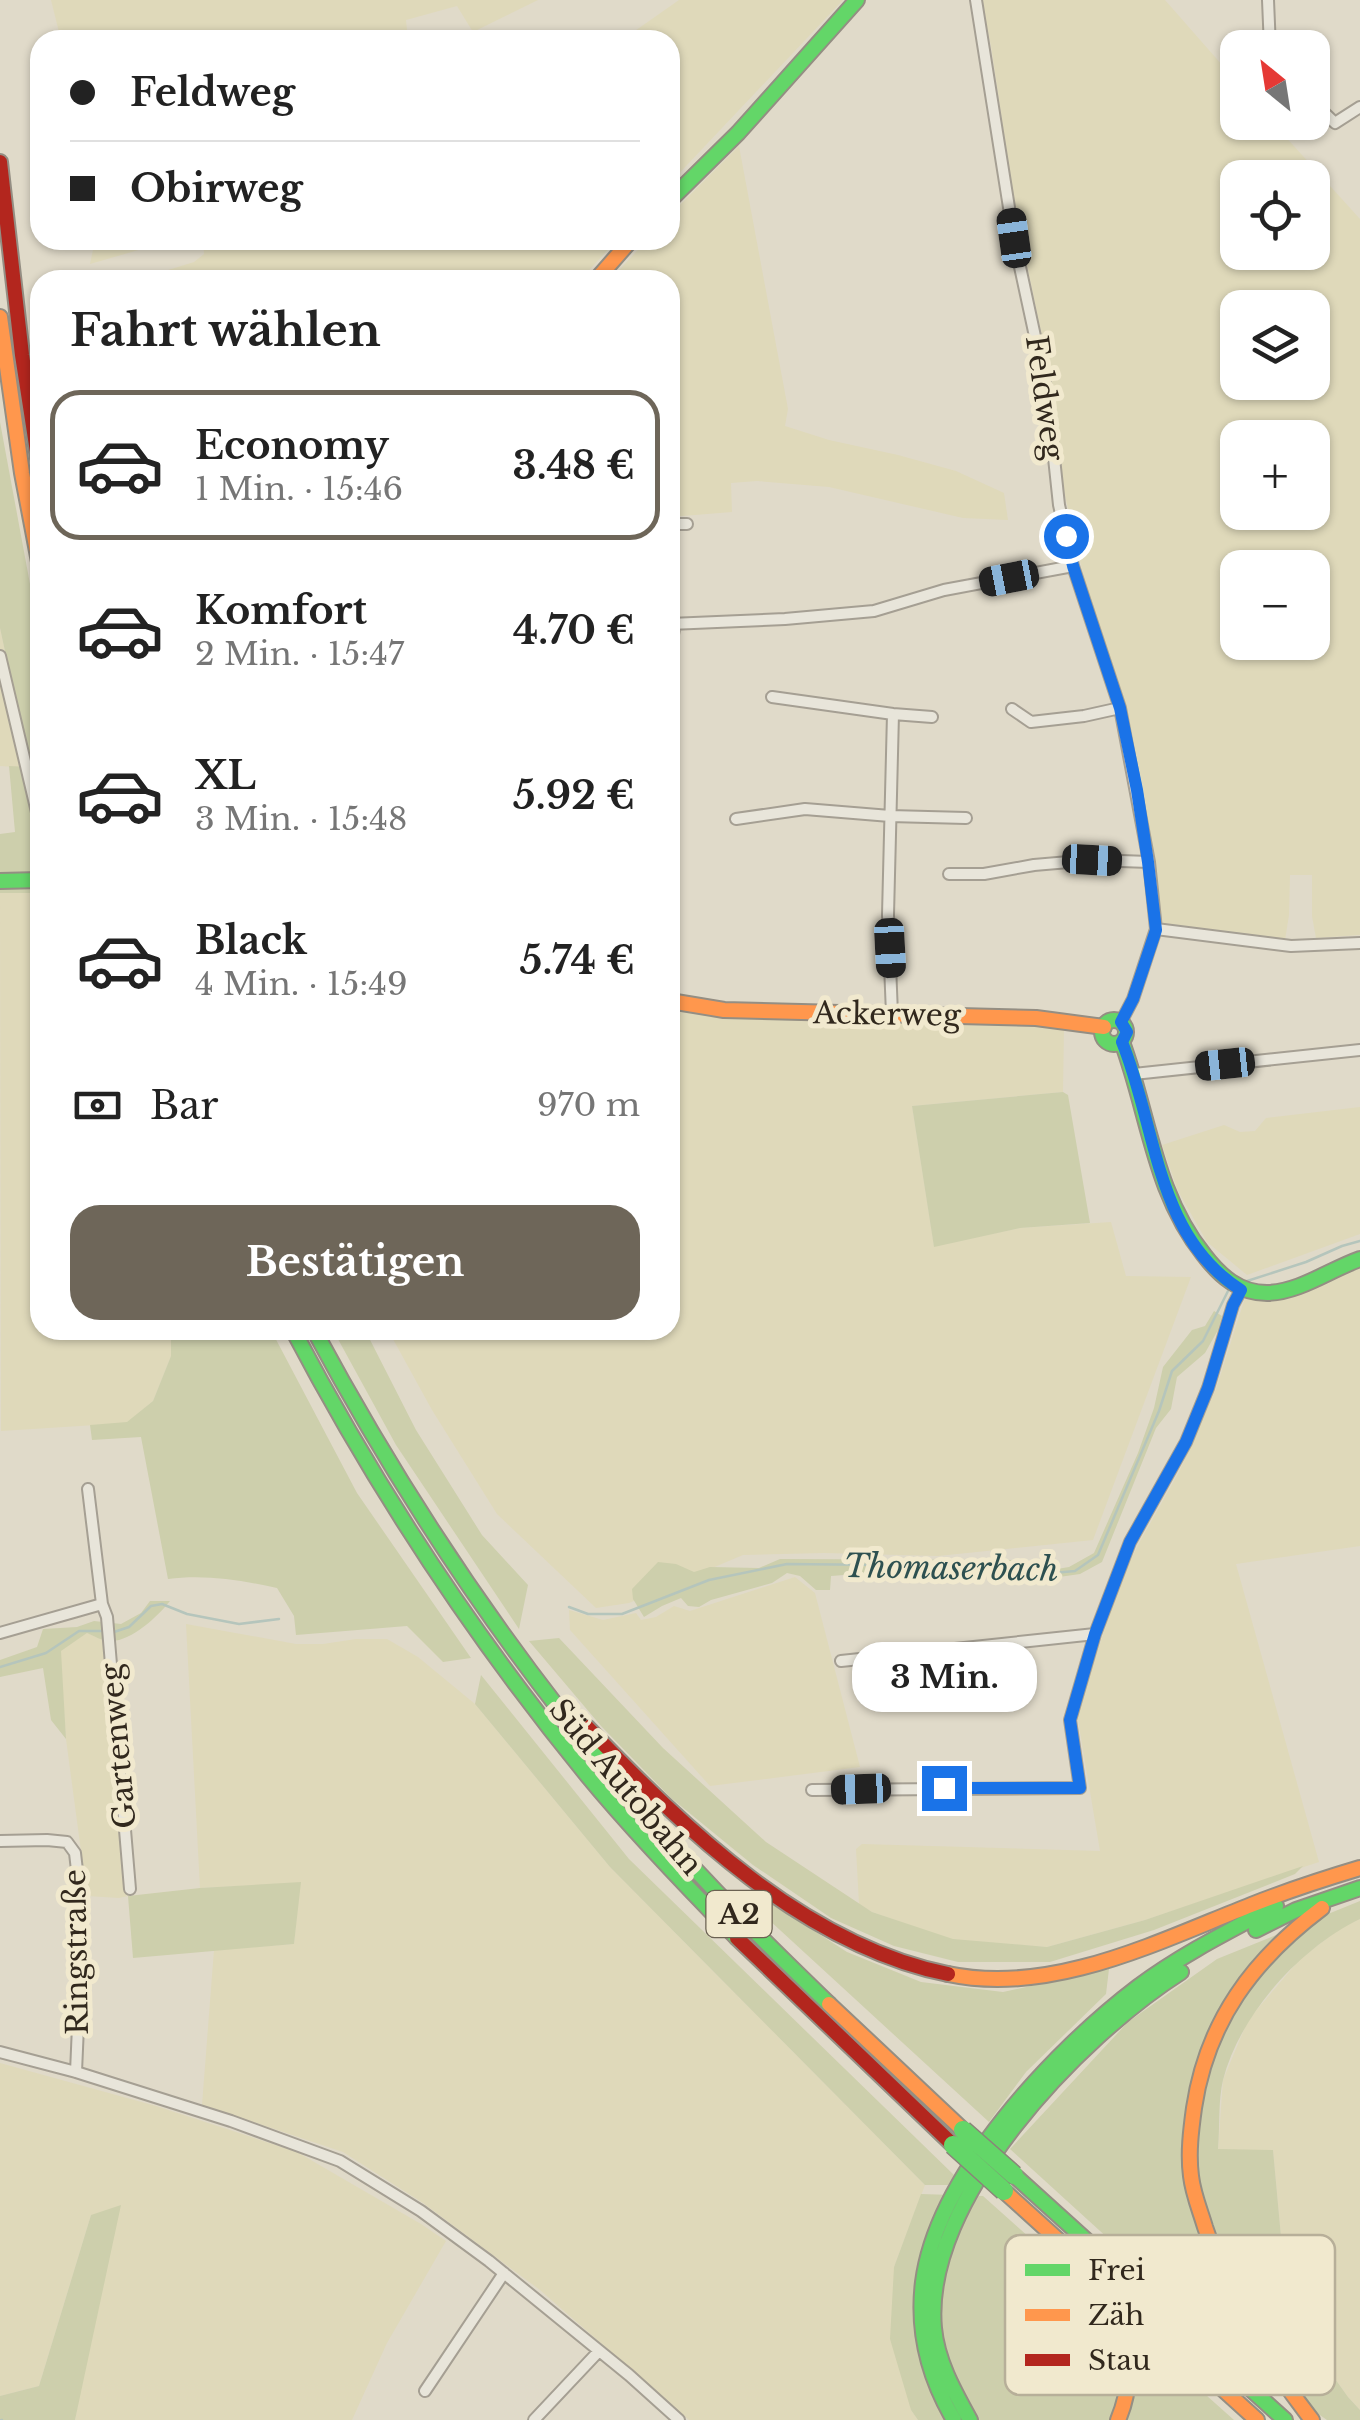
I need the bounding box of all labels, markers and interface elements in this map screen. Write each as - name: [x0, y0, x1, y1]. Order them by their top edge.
- north arrow: [1220, 30, 1330, 140]
- map controls: [1220, 30, 1330, 660]
- text: Feldweg: [130, 69, 295, 116]
- button: locate: [1220, 160, 1330, 270]
- text: Obirweg: [130, 165, 303, 212]
- car: [995, 206, 1033, 270]
- button: layers: [1220, 290, 1330, 400]
- text: Fahrt wählen: [70, 302, 381, 358]
- street label: Feldweg: [1018, 333, 1072, 464]
- icon: car: [75, 420, 165, 510]
- button: +: [1220, 420, 1330, 530]
- text: Economy: [195, 422, 389, 469]
- text: 3.48 €: [512, 442, 635, 489]
- text: 1 Min. · 15:46: [195, 469, 403, 509]
- route start: [1044, 514, 1089, 559]
- button: −: [1220, 550, 1330, 660]
- car: [977, 558, 1041, 598]
- icon: car: [75, 585, 165, 675]
- text: Komfort: [195, 587, 367, 634]
- text: 4.70 €: [513, 607, 635, 654]
- text: 2 Min. · 15:47: [195, 634, 404, 674]
- icon: car: [75, 750, 165, 840]
- text: XL: [195, 752, 256, 799]
- text: 5.92 €: [513, 772, 635, 819]
- text: 3 Min. · 15:48: [195, 799, 407, 839]
- car: [1061, 843, 1123, 877]
- icon: car: [75, 915, 165, 1005]
- text: Black: [195, 917, 307, 964]
- car: [873, 917, 907, 979]
- text: 5.74 €: [520, 937, 635, 984]
- text: 4 Min. · 15:49: [195, 964, 408, 1004]
- street label: Ackerweg: [812, 994, 962, 1034]
- car: [1194, 1046, 1256, 1082]
- icon: cash: [70, 1078, 125, 1133]
- text: Bar: [150, 1082, 218, 1129]
- text: 970 m: [537, 1085, 640, 1125]
- button: Bestätigen: [70, 1205, 640, 1320]
- water label: Thomaserbach: [843, 1546, 1059, 1590]
- callout: 3 Min.: [852, 1643, 1036, 1713]
- text: 3 Min.: [890, 1657, 999, 1697]
- street label: Gartenweg: [92, 1661, 144, 1830]
- street label: Süd Autobahn: [542, 1691, 710, 1883]
- route end: [922, 1766, 967, 1811]
- car: [830, 1773, 892, 1805]
- street label: Ringstraße: [56, 1869, 96, 2035]
- road number: A2: [706, 1891, 772, 1937]
- legend: [1005, 2235, 1335, 2395]
- text: Frei: [1088, 2253, 1145, 2288]
- text: Zäh: [1088, 2298, 1144, 2333]
- text: Stau: [1088, 2343, 1151, 2378]

